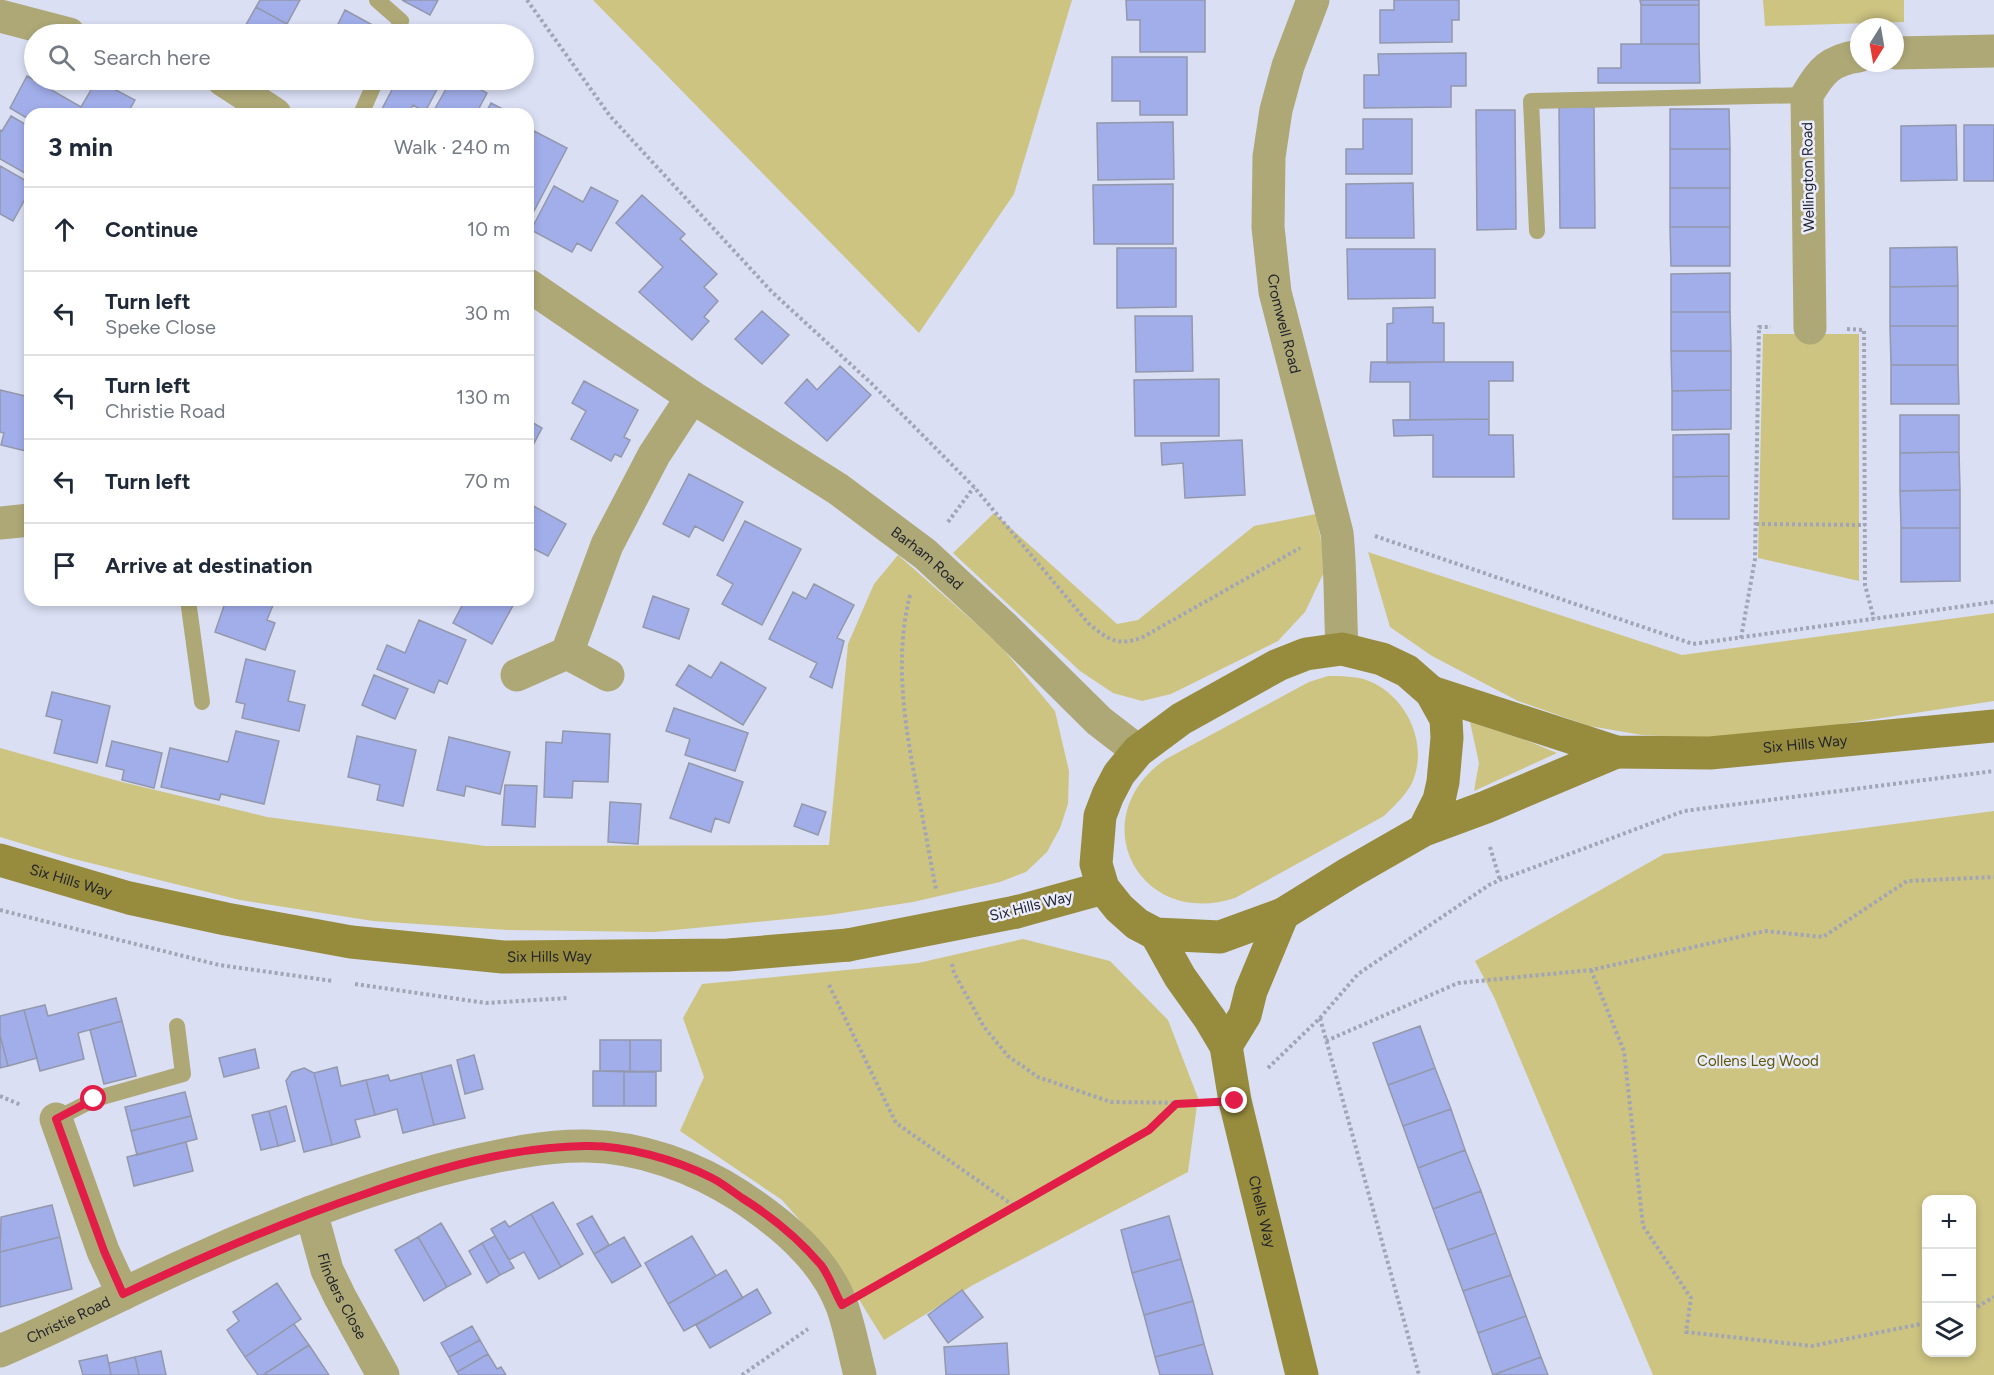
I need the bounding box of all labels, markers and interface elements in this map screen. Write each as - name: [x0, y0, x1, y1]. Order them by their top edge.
- north arrow: [1850, 18, 1904, 72]
- search box: [24, 24, 534, 90]
- icon: search: [45, 41, 78, 74]
- text: Search here: [93, 44, 211, 71]
- street label: Wellington Road: [1798, 122, 1818, 232]
- text: 3 min: [48, 131, 113, 163]
- text: Walk · 240 m: [394, 135, 510, 159]
- icon: ahead: [48, 213, 81, 246]
- text: Continue: [105, 216, 198, 243]
- text: 10 m: [467, 217, 510, 241]
- street label: Cromwell Road: [1264, 273, 1305, 375]
- text: Turn left: [105, 288, 191, 315]
- icon: left: [48, 297, 81, 330]
- text: 30 m: [464, 301, 510, 325]
- text: Speke Close: [105, 315, 216, 339]
- text: Turn left: [105, 372, 191, 399]
- icon: left: [48, 381, 81, 414]
- text: 130 m: [456, 385, 510, 409]
- text: Christie Road: [105, 399, 225, 423]
- icon: left: [48, 465, 81, 498]
- text: Turn left: [105, 468, 191, 495]
- text: 70 m: [464, 469, 510, 493]
- street label: Barham Road: [887, 523, 967, 594]
- icon: arrive: [48, 549, 81, 582]
- text: Arrive at destination: [105, 552, 313, 579]
- street label: Six Hills Way: [1762, 731, 1848, 757]
- street label: Six Hills Way: [28, 860, 114, 902]
- street label: Six Hills Way: [988, 887, 1074, 925]
- street label: Six Hills Way: [507, 947, 592, 966]
- park label: Collens Leg Wood: [1697, 1052, 1819, 1070]
- route start: [80, 1085, 106, 1111]
- route end: [1221, 1087, 1247, 1113]
- street label: Chells Way: [1245, 1174, 1280, 1250]
- map controls: [1922, 1195, 1976, 1357]
- button: +: [1922, 1195, 1976, 1249]
- button: −: [1922, 1249, 1976, 1303]
- street label: Flinders Close: [314, 1251, 371, 1342]
- street label: Christie Road: [24, 1293, 113, 1347]
- button: layers: [1922, 1303, 1976, 1357]

